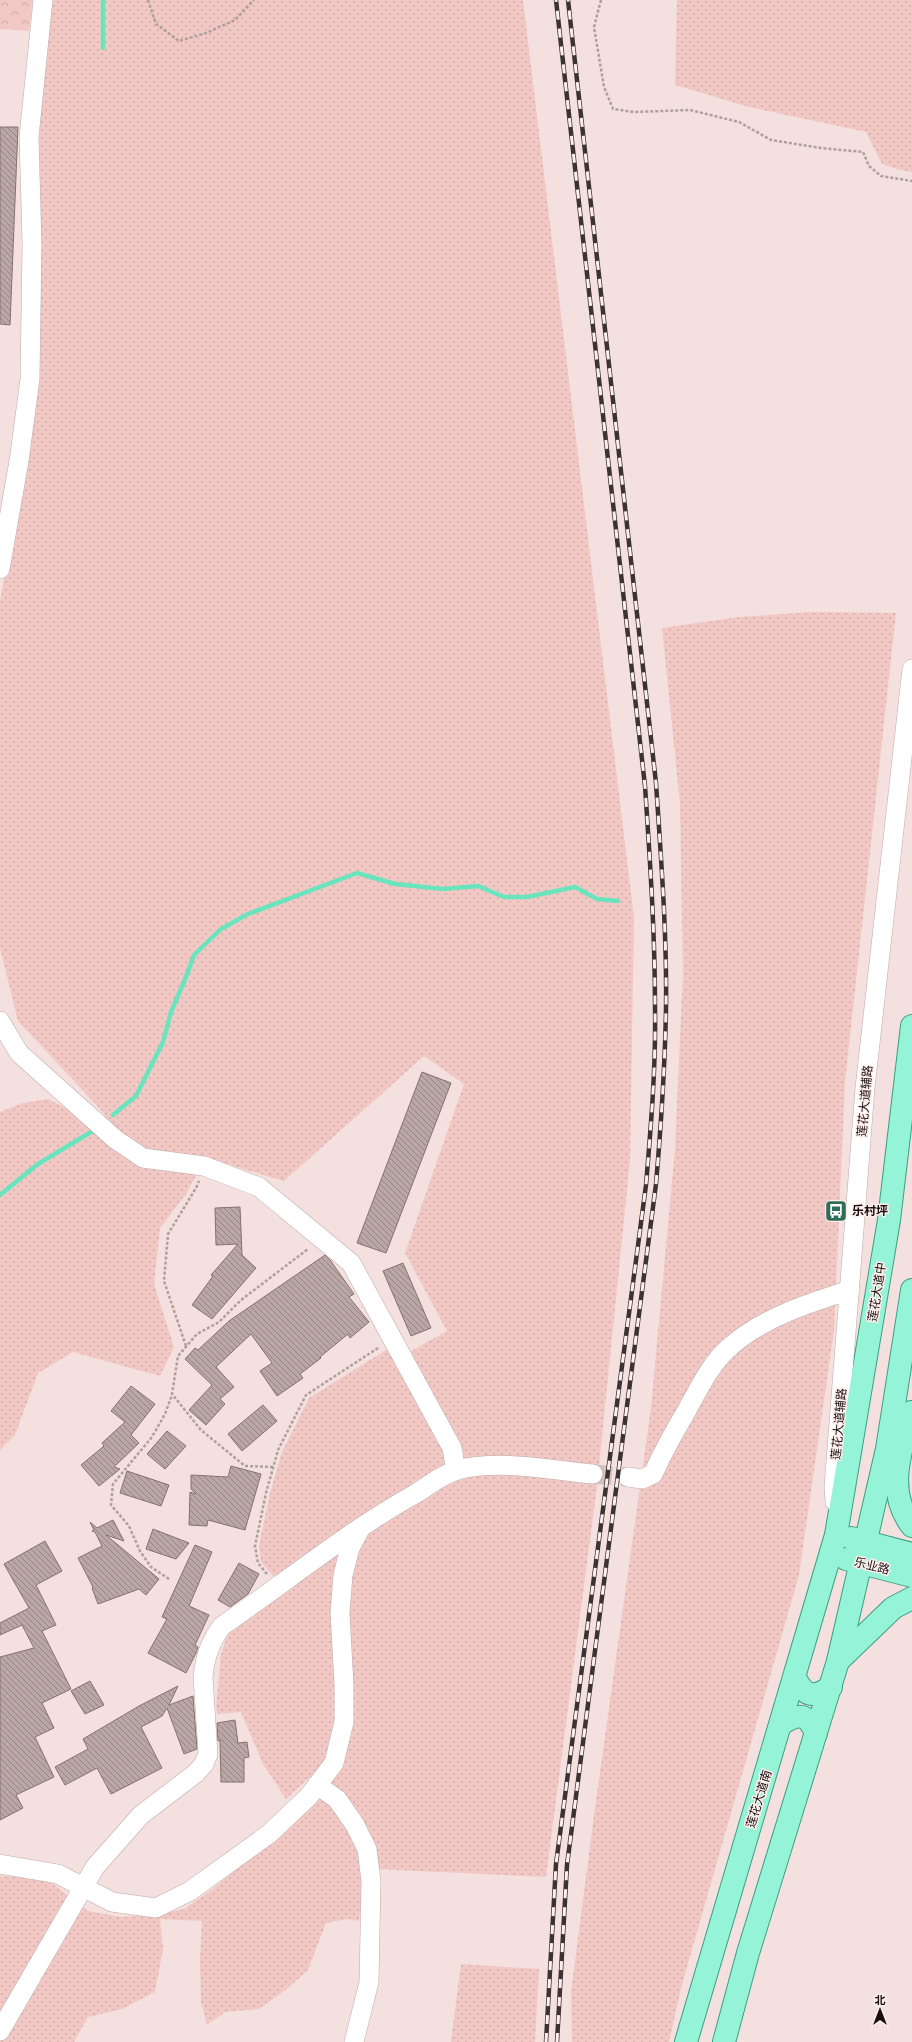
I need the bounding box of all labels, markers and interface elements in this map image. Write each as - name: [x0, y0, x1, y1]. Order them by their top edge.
- street label: 莲花大道辅路: [853, 1064, 878, 1138]
- bus stop icon: 乐村坪: [823, 1198, 849, 1224]
- place label: 乐村坪: [852, 1202, 888, 1221]
- street label: 莲花大道中: [863, 1261, 892, 1323]
- street label: 莲花大道辅路: [827, 1387, 852, 1461]
- street label: 乐业路: [852, 1553, 892, 1580]
- street label: 莲花大道南: [742, 1768, 777, 1831]
- north arrow: [860, 1990, 900, 2030]
- text: 北: [875, 1992, 886, 2009]

